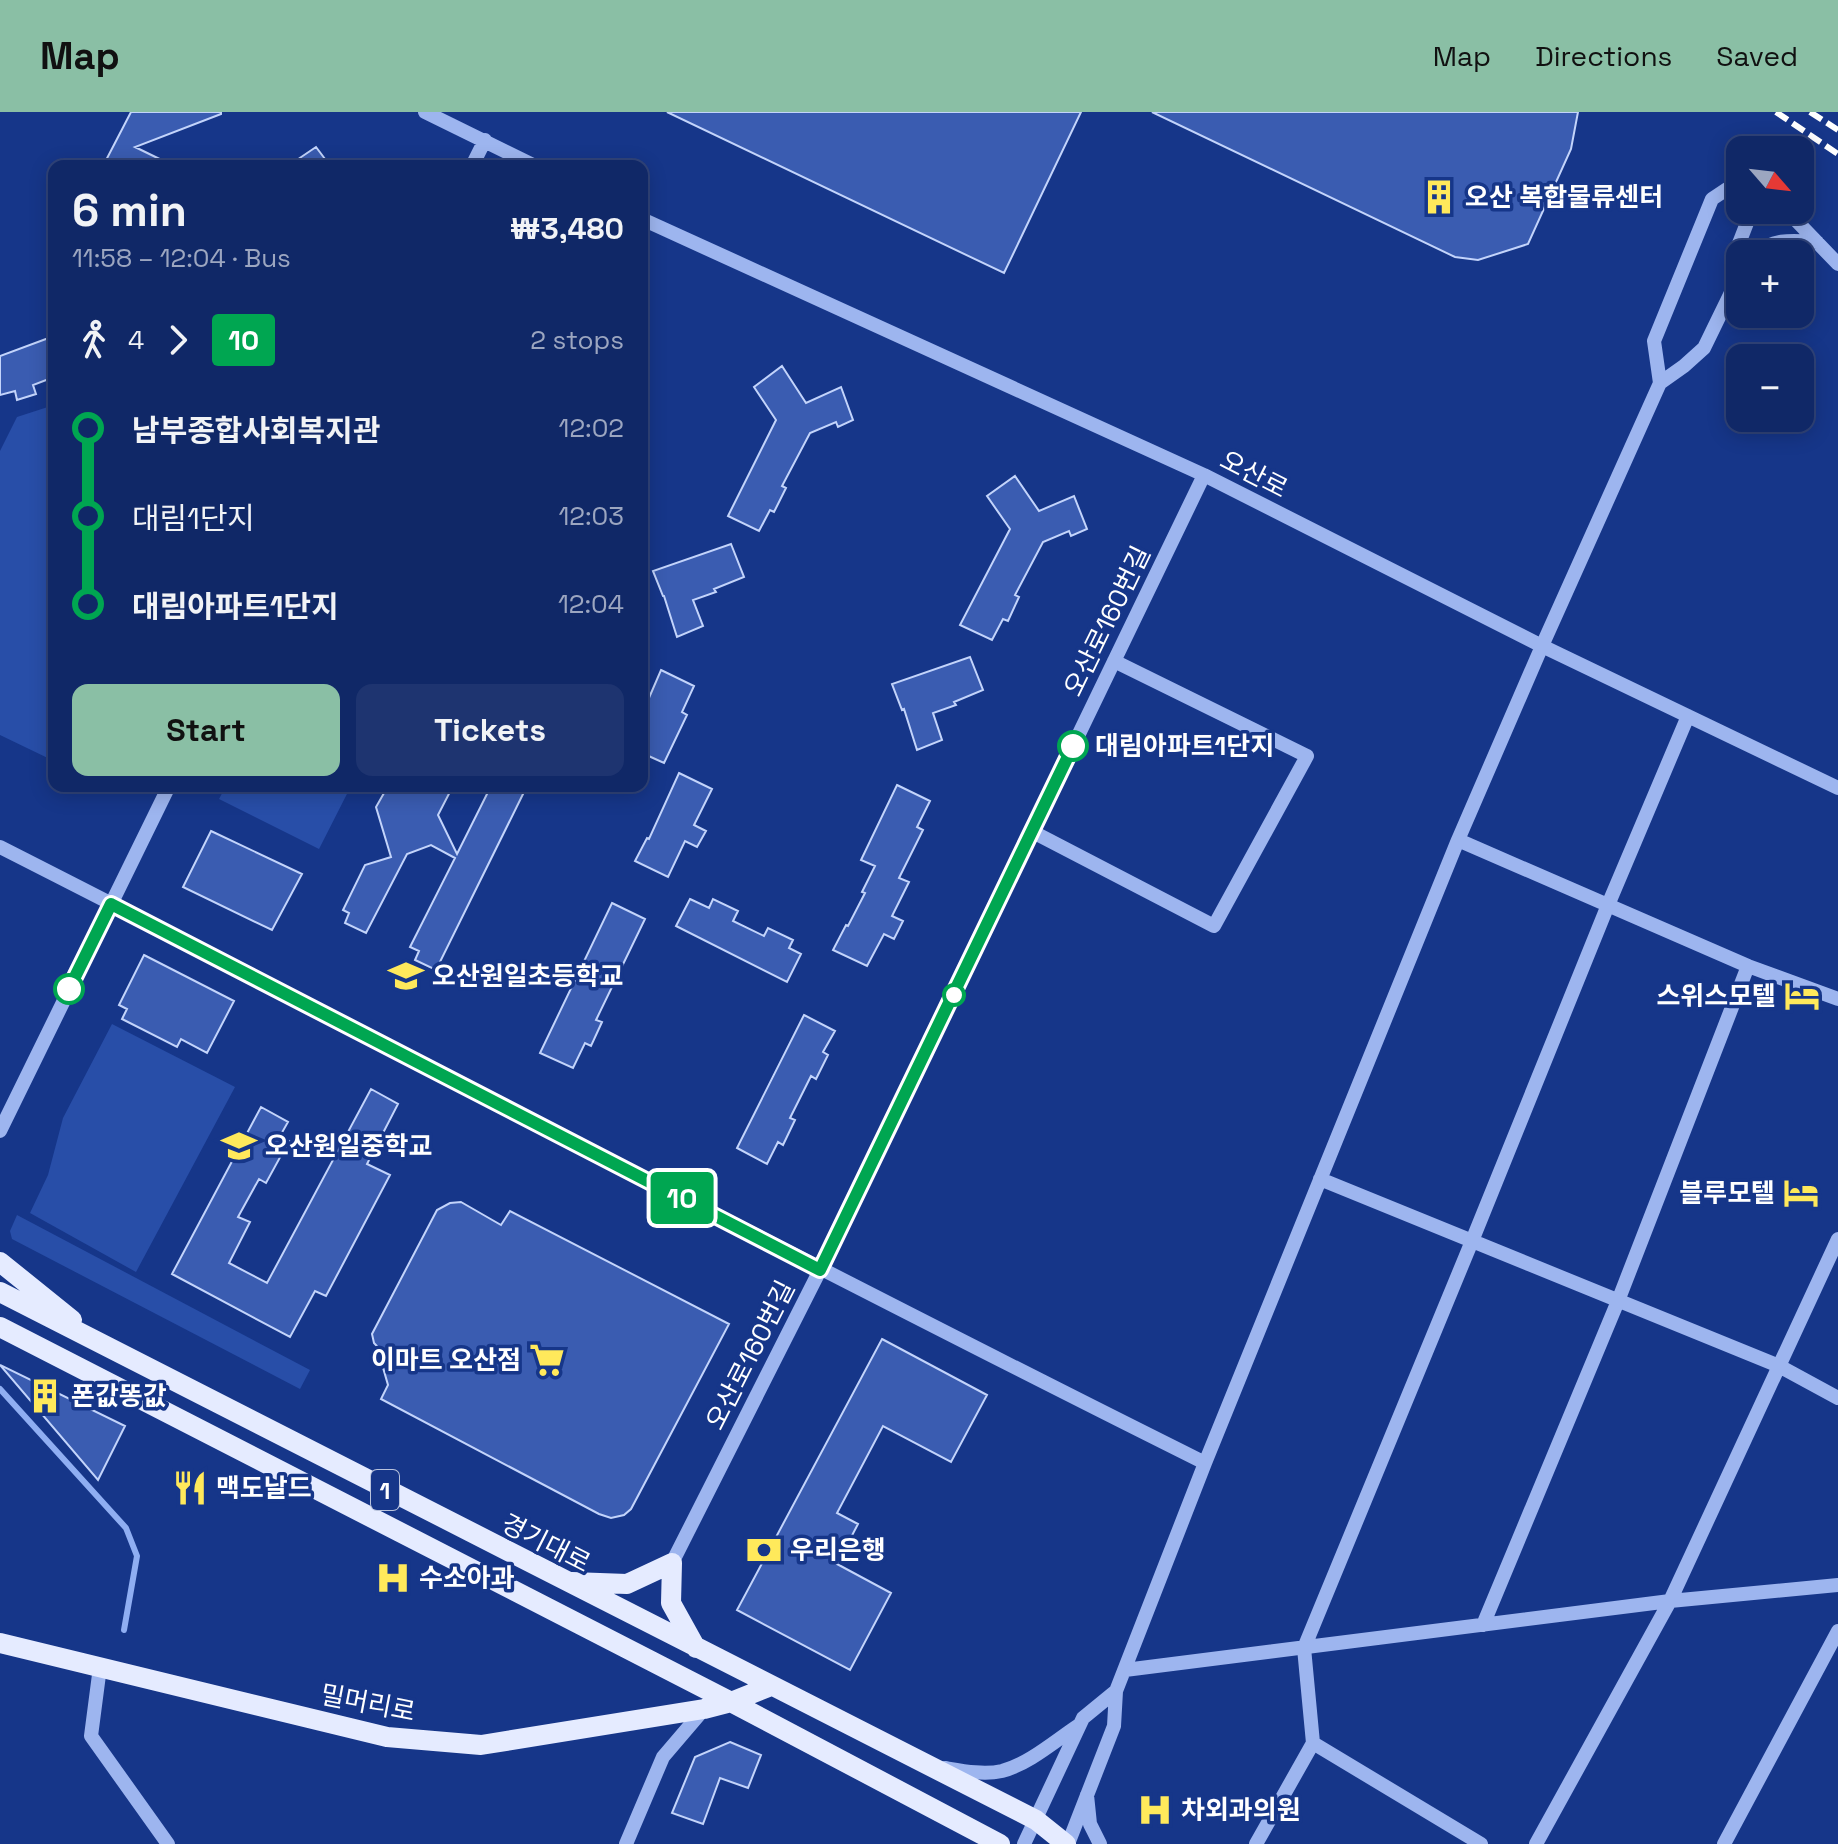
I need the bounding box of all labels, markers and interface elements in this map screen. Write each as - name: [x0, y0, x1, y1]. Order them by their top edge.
- text: Map: [40, 32, 120, 80]
- text: Map: [1433, 38, 1491, 74]
- text: Directions: [1535, 38, 1672, 74]
- text: Saved: [1716, 38, 1798, 74]
- north arrow: [1726, 136, 1814, 224]
- map controls: [1726, 136, 1814, 432]
- building icon: 오산 복합물류센터: [1420, 178, 1458, 216]
- place label: 오산 복합물류센터: [1465, 180, 1663, 214]
- text: 6 min: [72, 183, 187, 239]
- text: ₩3,480: [510, 209, 624, 248]
- button: +: [1726, 240, 1814, 328]
- text: 11:58 – 12:04 · Bus: [72, 241, 291, 275]
- icon: walk: [72, 318, 116, 362]
- icon: forward: [156, 318, 200, 362]
- text: 10: [228, 322, 259, 358]
- text: 4: [128, 323, 144, 357]
- text: 2 stops: [530, 323, 624, 357]
- button: −: [1726, 344, 1814, 432]
- text: 남부종합사회복지관: [132, 411, 380, 450]
- text: 12:02: [559, 411, 624, 445]
- street label: 오산로: [1214, 443, 1294, 505]
- text: 대림1단지: [132, 499, 255, 538]
- text: 12:03: [559, 499, 624, 533]
- street label: 오산로160번길: [1056, 540, 1158, 702]
- text: 대림아파트1단지: [132, 587, 339, 626]
- text: 12:04: [558, 587, 624, 621]
- button: Start: [72, 684, 340, 776]
- button: Tickets: [356, 684, 624, 776]
- place label: 대림아파트1단지: [1095, 729, 1274, 763]
- marker: 대림아파트1단지: [1058, 731, 1088, 761]
- school or university icon: 오산원일초등학교: [387, 957, 425, 995]
- place label: 오산원일초등학교: [432, 959, 623, 993]
- unlabelled marker: [54, 974, 84, 1004]
- hotel icon: 스위스모텔: [1783, 977, 1821, 1015]
- place label: 스위스모텔: [1656, 979, 1776, 1013]
- unlabelled marker: [943, 984, 965, 1006]
- school or university icon: 오산원일중학교: [220, 1127, 258, 1165]
- place label: 오산원일중학교: [265, 1129, 432, 1163]
- line badge: 10: [646, 1172, 718, 1224]
- hotel icon: 블루모텔: [1782, 1174, 1820, 1212]
- place label: 블루모텔: [1679, 1176, 1775, 1210]
- text: 10: [667, 1180, 697, 1216]
- street label: 오산로160번길: [698, 1275, 802, 1435]
- supermarket icon: 이마트 오산점: [528, 1341, 566, 1379]
- place label: 이마트 오산점: [371, 1343, 521, 1377]
- building icon: 폰값똥값: [26, 1377, 64, 1415]
- place label: 폰값똥값: [71, 1379, 167, 1413]
- restaurant icon: 맥도날드: [171, 1469, 209, 1507]
- road number: 1: [371, 1470, 399, 1510]
- place label: 맥도날드: [216, 1471, 312, 1505]
- street label: 경기대로: [496, 1506, 596, 1580]
- bank icon: 우리은행: [745, 1531, 783, 1569]
- place label: 우리은행: [790, 1533, 886, 1567]
- hospital icon: 수소아과: [374, 1559, 412, 1597]
- place label: 수소아과: [419, 1561, 515, 1595]
- street label: 밀머리로: [318, 1677, 418, 1729]
- hospital icon: 차외과의원: [1136, 1791, 1174, 1829]
- place label: 차외과의원: [1181, 1793, 1301, 1827]

